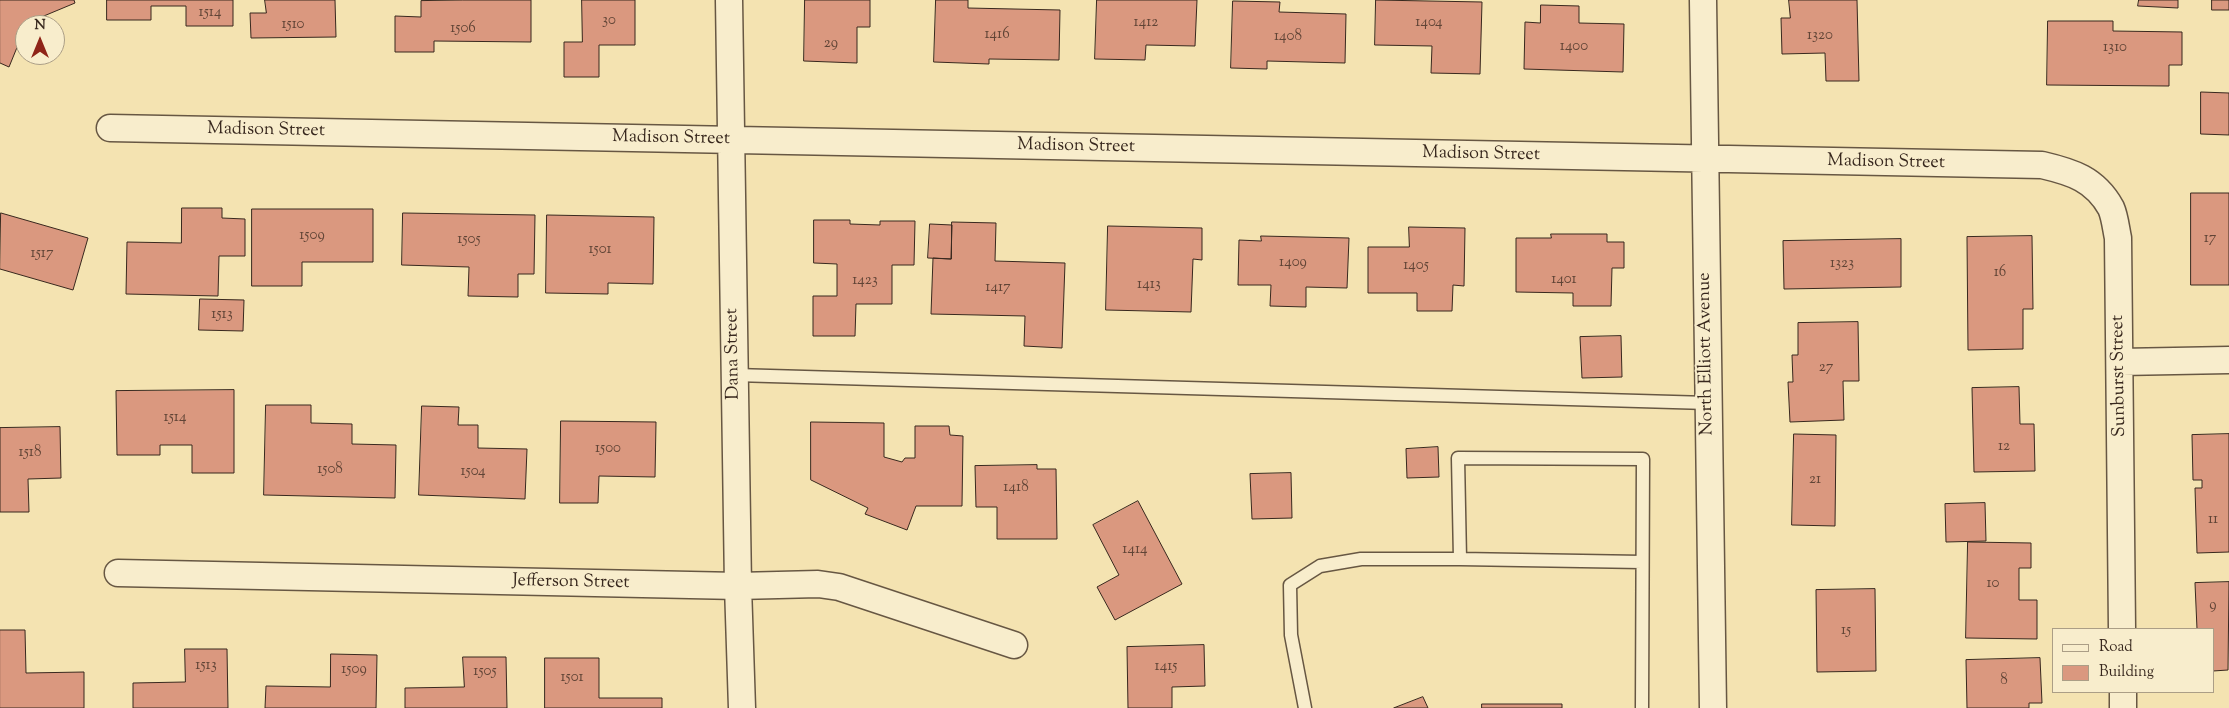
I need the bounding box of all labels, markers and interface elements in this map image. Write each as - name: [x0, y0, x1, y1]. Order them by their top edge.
- house number: 1514: [199, 4, 221, 22]
- house number: 30: [602, 12, 616, 30]
- house number: 1412: [1134, 14, 1158, 32]
- house number: 1404: [1415, 14, 1443, 32]
- north arrow: [15, 15, 65, 65]
- text: N: [34, 16, 46, 36]
- house number: 1510: [281, 16, 305, 34]
- house number: 1506: [450, 20, 476, 38]
- house number: 1416: [984, 26, 1010, 44]
- house number: 1320: [1807, 27, 1833, 45]
- house number: 1408: [1274, 28, 1302, 46]
- house number: 29: [824, 35, 838, 53]
- house number: 1400: [1560, 38, 1588, 56]
- house number: 1310: [2103, 39, 2127, 57]
- street label: Madison Street: [207, 119, 325, 143]
- street label: Madison Street: [612, 127, 730, 151]
- street label: Madison Street: [1017, 135, 1135, 159]
- street label: Madison Street: [1422, 143, 1540, 167]
- street label: Madison Street: [1827, 151, 1945, 175]
- house number: 1509: [299, 227, 325, 245]
- house number: 17: [2204, 230, 2216, 248]
- house number: 1505: [457, 231, 481, 249]
- house number: 1501: [588, 241, 612, 259]
- house number: 1517: [31, 245, 53, 263]
- house number: 1409: [1279, 254, 1307, 272]
- house number: 1323: [1830, 255, 1854, 273]
- house number: 1405: [1403, 257, 1429, 275]
- house number: 16: [1994, 264, 2006, 282]
- house number: 1401: [1551, 271, 1577, 289]
- house number: 1423: [852, 272, 878, 290]
- street label: North Elliott Avenue: [1695, 272, 1719, 436]
- house number: 1413: [1137, 276, 1161, 294]
- house number: 1417: [985, 279, 1011, 297]
- house number: 1513: [211, 306, 233, 324]
- street label: Dana Street: [722, 308, 746, 400]
- street label: Sunburst Street: [2108, 315, 2132, 437]
- house number: 27: [1819, 359, 1833, 377]
- house number: 1514: [164, 409, 186, 427]
- house number: 12: [1998, 438, 2010, 456]
- house number: 1500: [595, 440, 621, 458]
- house number: 1518: [19, 444, 41, 462]
- house number: 1508: [317, 461, 343, 479]
- house number: 1504: [461, 463, 485, 481]
- house number: 21: [1809, 471, 1821, 489]
- house number: 1418: [1003, 479, 1029, 497]
- house number: 11: [2208, 511, 2218, 529]
- house number: 1414: [1122, 541, 1148, 559]
- street label: Jefferson Street: [512, 571, 630, 595]
- house number: 10: [1987, 575, 1999, 593]
- house number: 9: [2209, 597, 2217, 615]
- house number: 15: [1841, 622, 1851, 640]
- legend: [2052, 628, 2214, 693]
- text: Road: [2099, 637, 2133, 658]
- house number: 1513: [195, 657, 217, 675]
- house number: 1415: [1155, 658, 1177, 676]
- house number: 1509: [341, 661, 367, 679]
- text: Building: [2099, 662, 2154, 683]
- house number: 1505: [473, 663, 497, 681]
- house number: 1501: [560, 669, 584, 687]
- house number: 8: [2000, 672, 2008, 690]

